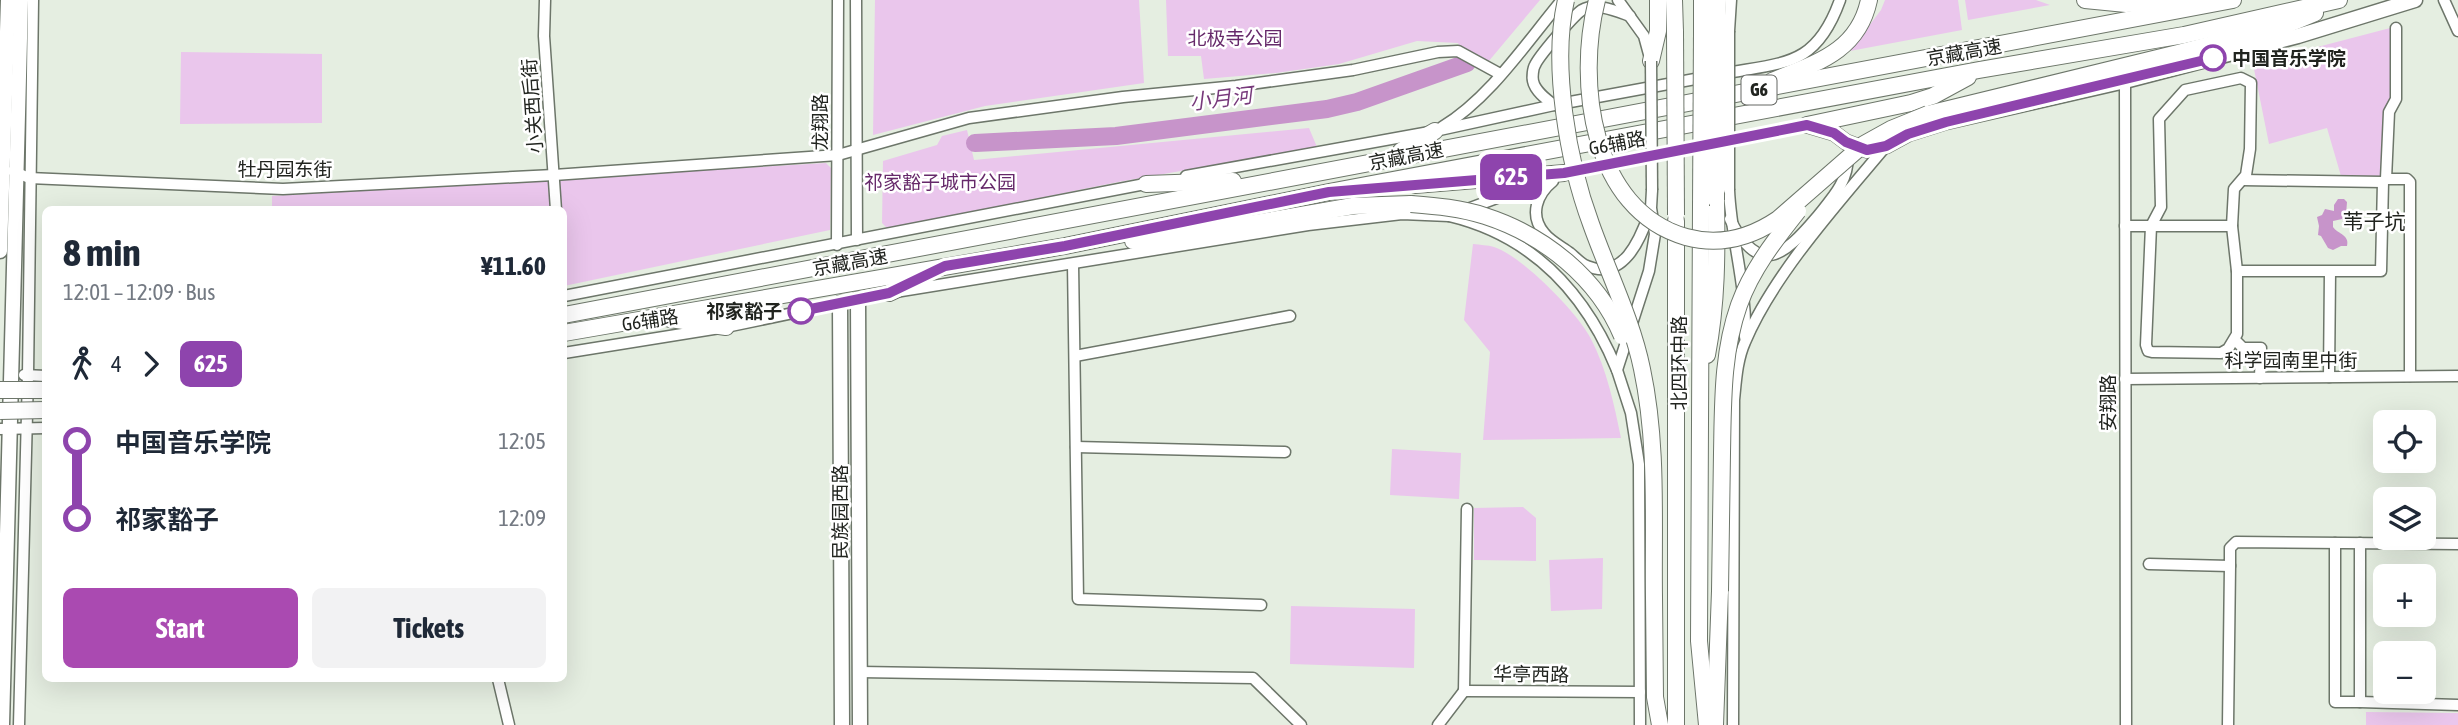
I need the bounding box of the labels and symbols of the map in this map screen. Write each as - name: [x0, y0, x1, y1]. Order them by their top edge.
- park label: 北极寺公园: [1187, 27, 1283, 49]
- street label: 京藏高速: [1925, 35, 2003, 69]
- marker: 中国音乐学院: [2200, 45, 2226, 71]
- place label: 中国音乐学院: [2232, 47, 2346, 69]
- street label: 小关西后街: [518, 58, 546, 154]
- road number: G6: [1742, 76, 1776, 104]
- water label: 小月河: [1188, 82, 1258, 114]
- street label: 龙翔路: [809, 93, 831, 151]
- street label: G6辅路: [1587, 127, 1647, 159]
- street label: 京藏高速: [1367, 138, 1445, 174]
- line badge: 625: [1471, 154, 1551, 200]
- street label: 牡丹园东街: [237, 158, 333, 180]
- park label: 祁家豁子城市公园: [864, 171, 1016, 193]
- district label: 苇子坑: [2343, 209, 2406, 233]
- street label: 京藏高速: [811, 245, 889, 279]
- marker: 祁家豁子: [788, 298, 814, 324]
- place label: 祁家豁子: [706, 300, 782, 322]
- street label: G6辅路: [620, 305, 680, 335]
- street label: 北四环中路: [1668, 315, 1690, 411]
- street label: 科学园南里中街: [2224, 349, 2358, 371]
- street label: 安翔路: [2097, 374, 2119, 432]
- street label: 民族园西路: [829, 464, 851, 560]
- street label: 华亭西路: [1493, 662, 1569, 686]

